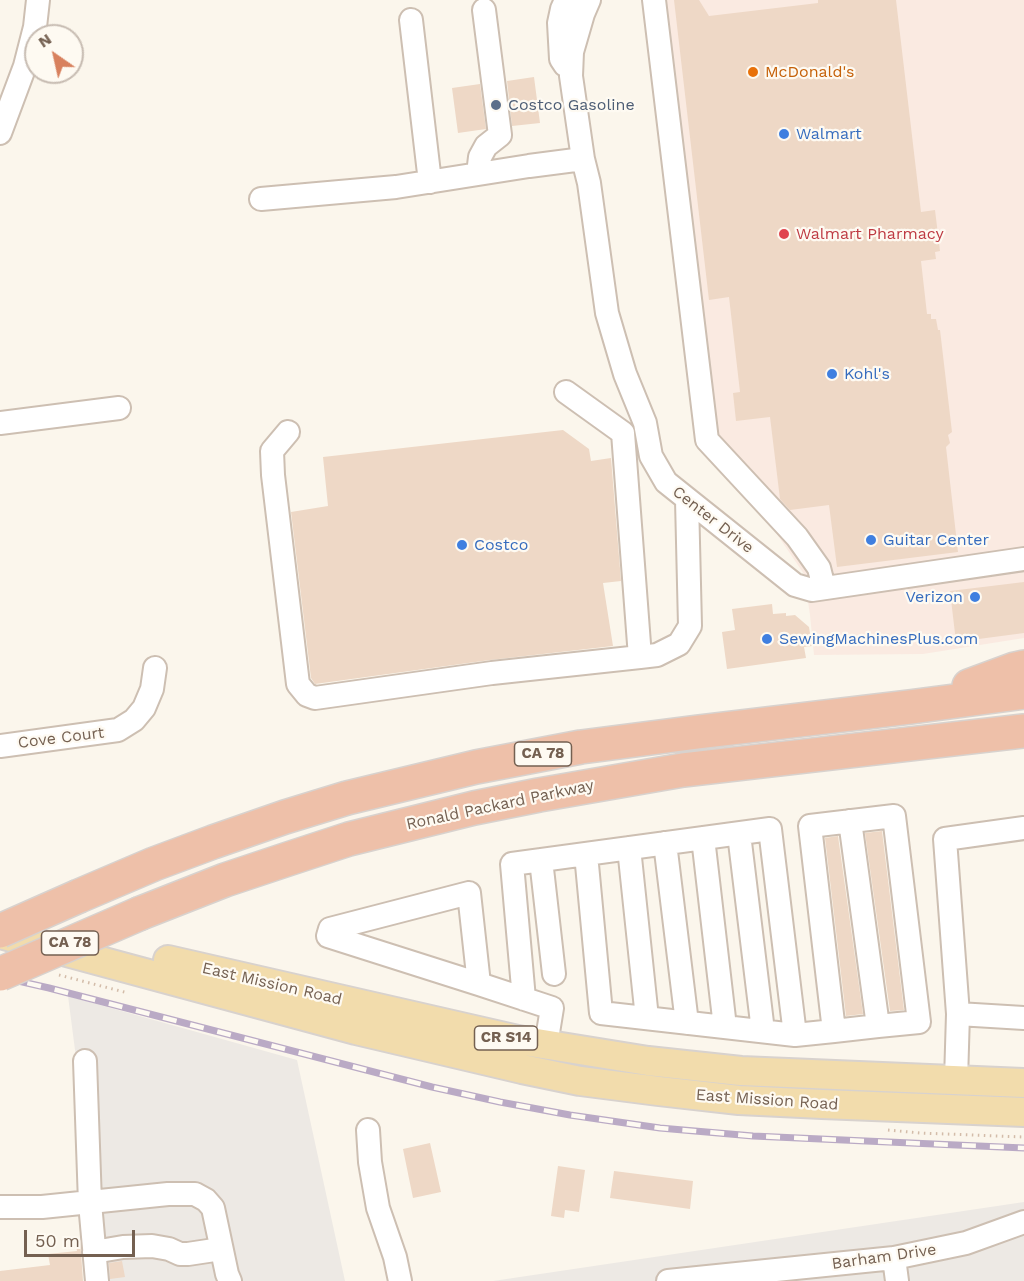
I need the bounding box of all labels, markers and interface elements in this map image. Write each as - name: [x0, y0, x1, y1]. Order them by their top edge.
- north arrow: [24, 24, 84, 84]
- text: N: [35, 29, 55, 52]
- place label: McDonald's: [765, 62, 854, 82]
- marker: McDonald's: [746, 65, 760, 79]
- place label: Costco Gasoline: [508, 95, 635, 115]
- marker: Costco Gasoline: [489, 98, 503, 112]
- place label: Walmart: [796, 124, 862, 144]
- marker: Walmart: [777, 127, 791, 141]
- place label: Walmart Pharmacy: [796, 224, 944, 244]
- marker: Walmart Pharmacy: [777, 227, 791, 241]
- place label: Kohl's: [844, 364, 890, 384]
- marker: Kohl's: [825, 367, 839, 381]
- street label: Center Drive: [669, 482, 757, 558]
- place label: Guitar Center: [883, 530, 989, 550]
- marker: Guitar Center: [864, 533, 878, 547]
- place label: Costco: [474, 535, 528, 555]
- marker: Costco: [455, 538, 469, 552]
- place label: Verizon: [905, 587, 963, 607]
- marker: Verizon: [968, 590, 982, 604]
- place label: SewingMachinesPlus.com: [779, 629, 978, 649]
- marker: SewingMachinesPlus.com: [760, 632, 774, 646]
- street label: Cove Court: [17, 723, 105, 753]
- road number: CA 78: [514, 742, 572, 766]
- street label: Ronald Packard Parkway: [404, 776, 596, 834]
- road number: CA 78: [42, 931, 98, 955]
- street label: East Mission Road: [200, 959, 344, 1009]
- road number: CR S14: [474, 1026, 538, 1050]
- street label: East Mission Road: [695, 1085, 839, 1115]
- scale bar: [27, 1218, 138, 1256]
- text: 50 m: [35, 1230, 80, 1251]
- street label: Barham Drive: [830, 1240, 938, 1274]

